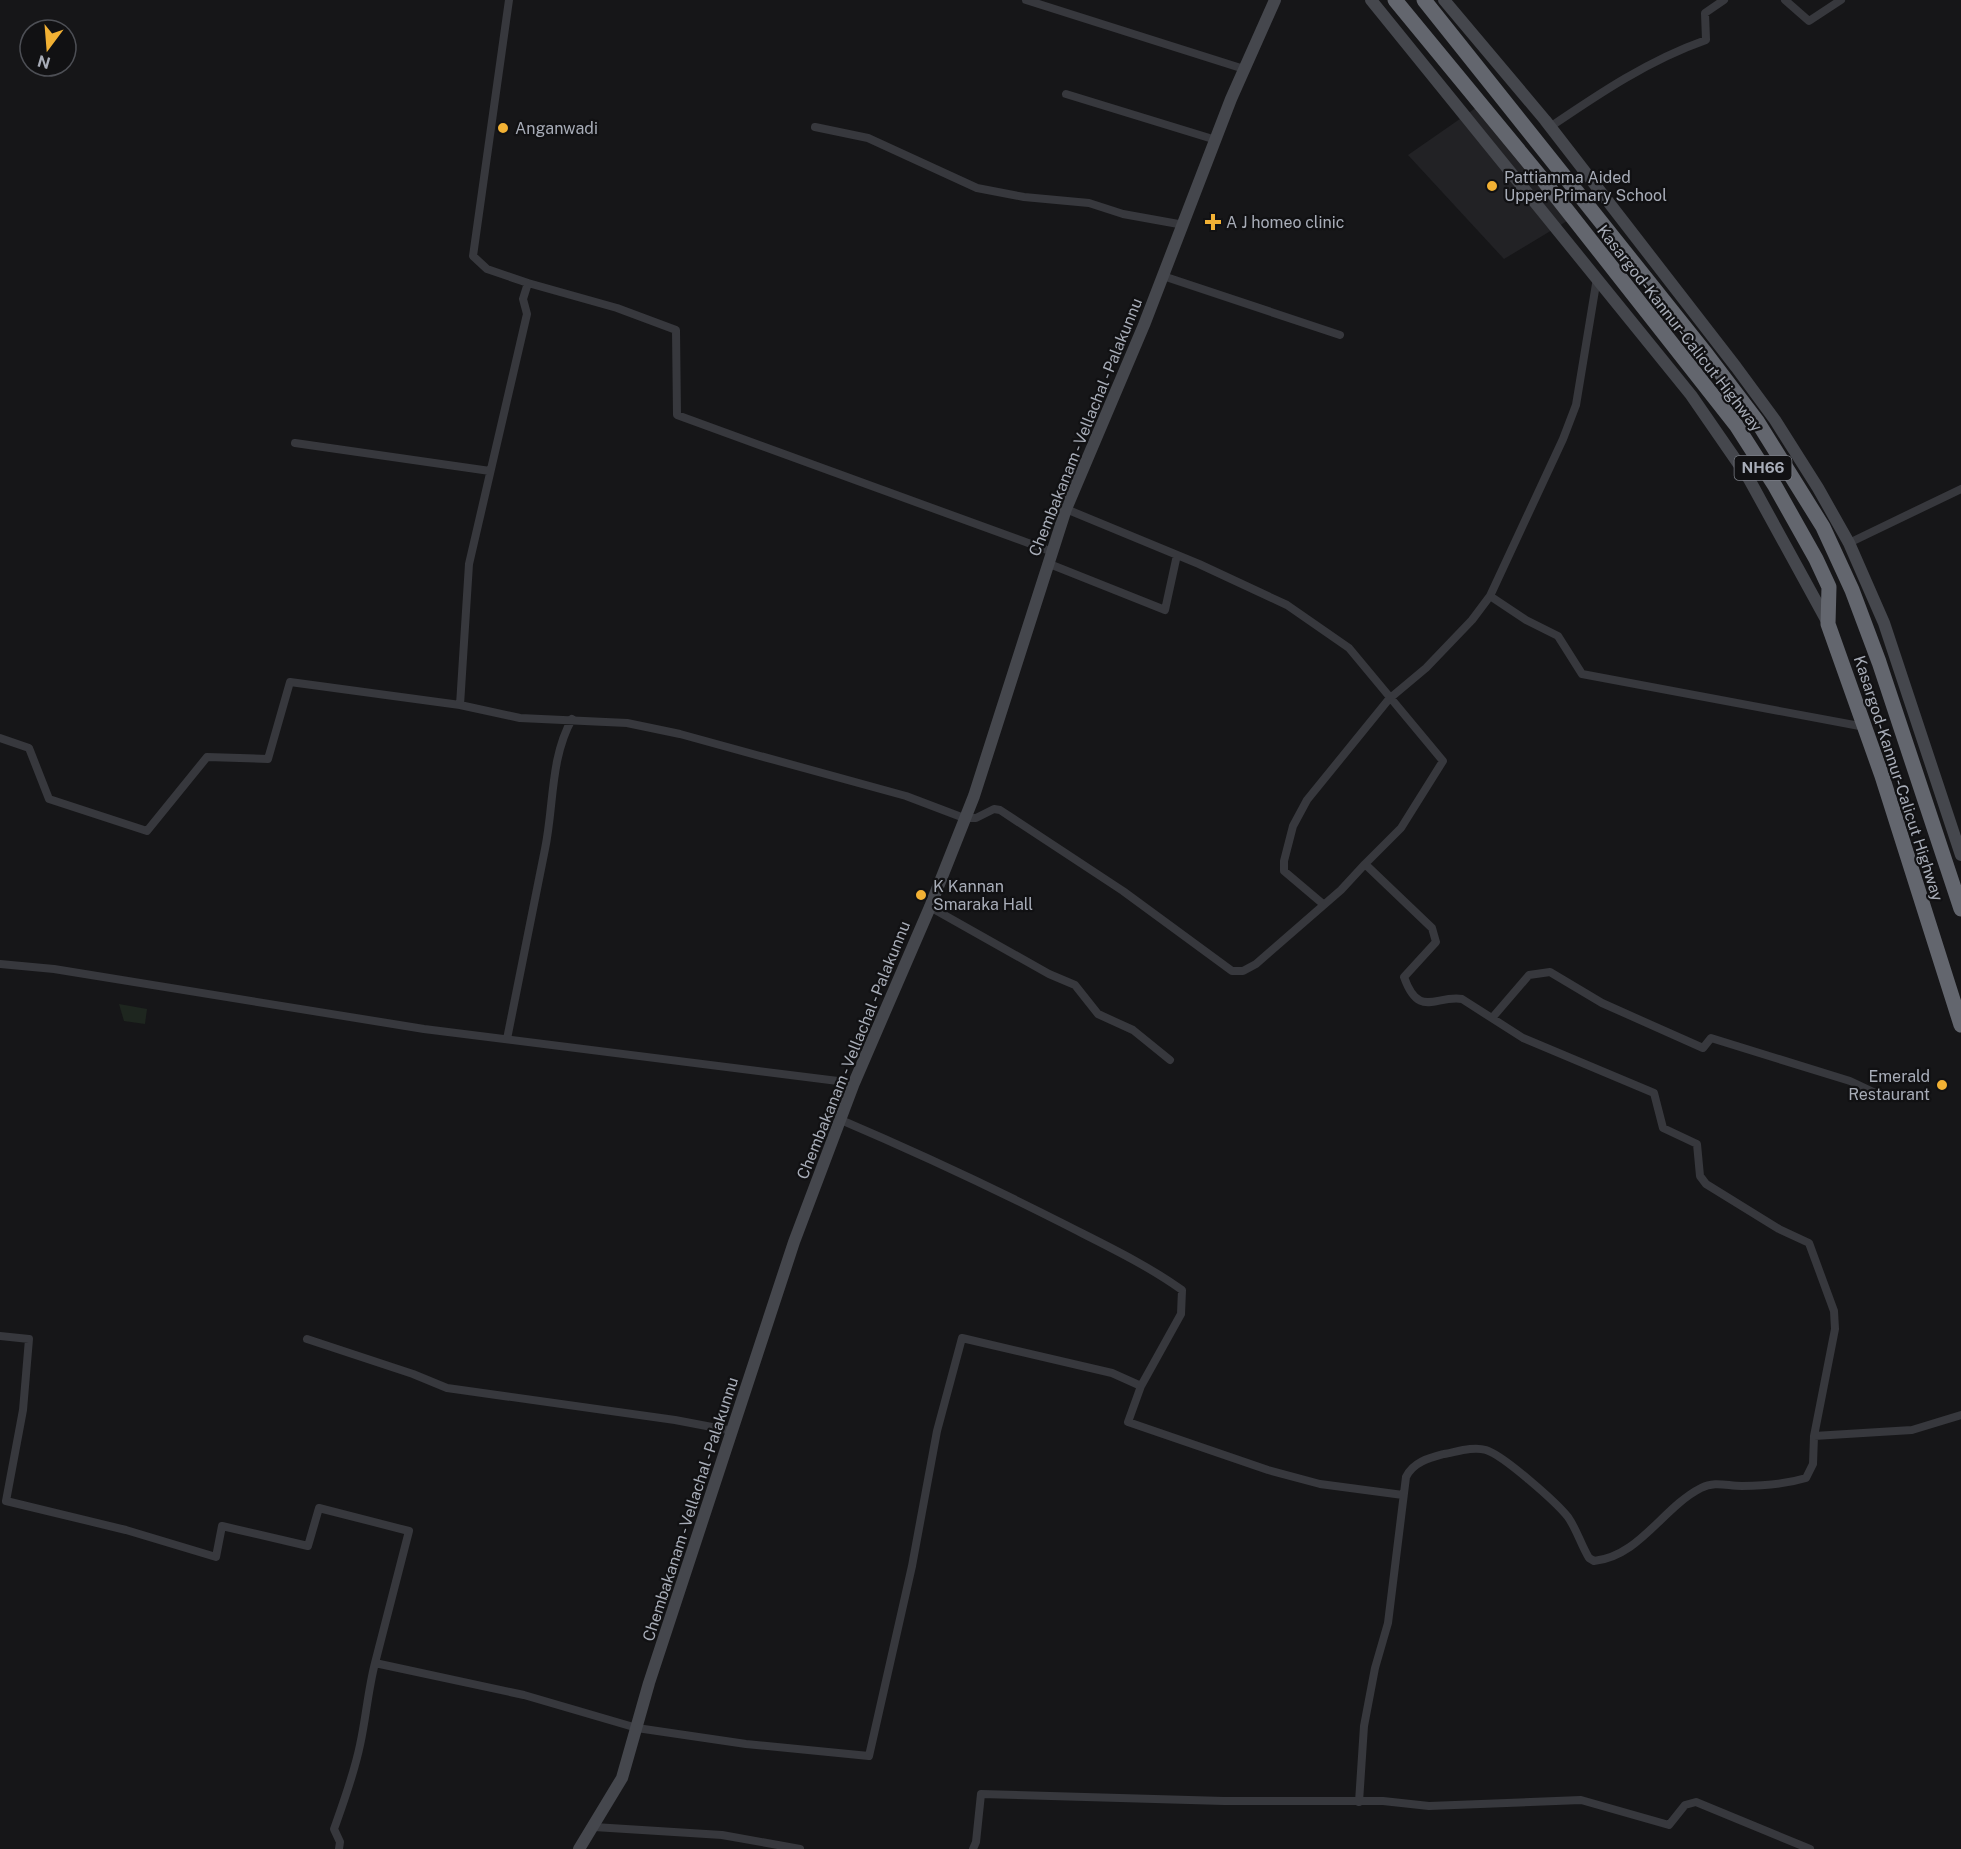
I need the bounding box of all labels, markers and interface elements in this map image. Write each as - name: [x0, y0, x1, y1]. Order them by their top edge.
- north arrow: [18, 18, 78, 78]
- text: N: [35, 51, 53, 73]
- place label: Anganwadi: [515, 119, 598, 138]
- marker: Anganwadi: [496, 121, 510, 135]
- place label: Pattiamma Aided Upper Primary School: [1504, 168, 1667, 205]
- marker: Pattiamma Aided Upper Primary School: [1485, 179, 1499, 193]
- marker: A J homeo clinic: [1204, 213, 1222, 231]
- place label: A J homeo clinic: [1226, 213, 1344, 232]
- street label: Kasargod-Kannur-Calicut Highway: [1593, 221, 1766, 436]
- street label: Chembakanam - Vellachal - Palakunnu: [1025, 295, 1146, 559]
- road number: NH66: [1734, 456, 1792, 480]
- street label: Kasargod-Kannur-Calicut Highway: [1850, 653, 1947, 904]
- place label: K Kannan Smaraka Hall: [933, 877, 1033, 914]
- marker: K Kannan Smaraka Hall: [914, 888, 928, 902]
- street label: Chembakanam - Vellachal - Palakunnu: [793, 918, 914, 1182]
- place label: Emerald Restaurant: [1848, 1067, 1930, 1104]
- marker: Emerald Restaurant: [1935, 1078, 1949, 1092]
- street label: Chembakanam - Vellachal - Palakunnu: [639, 1375, 742, 1644]

